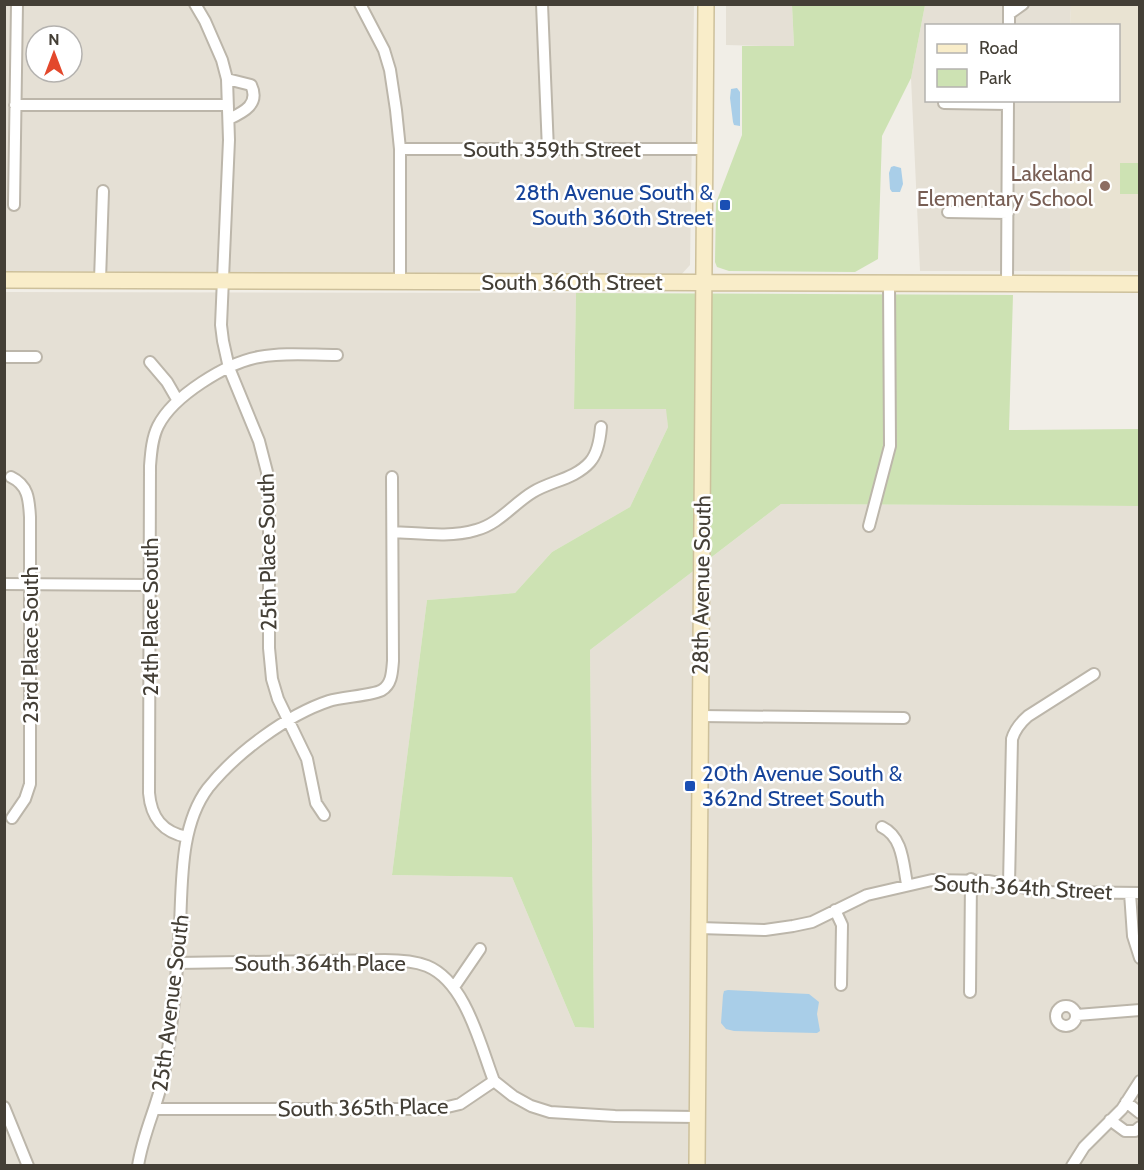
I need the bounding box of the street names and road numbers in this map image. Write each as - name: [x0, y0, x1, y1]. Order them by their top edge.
- street label: South 359th Street: [463, 136, 642, 163]
- street label: South 360th Street: [481, 269, 663, 296]
- street label: 25th Place South: [253, 473, 282, 631]
- street label: 28th Avenue South: [686, 495, 717, 675]
- street label: 24th Place South: [137, 538, 164, 696]
- street label: 23rd Place South: [17, 566, 44, 724]
- street label: South 364th Street: [933, 869, 1113, 906]
- street label: 25th Avenue South: [146, 913, 195, 1093]
- street label: South 364th Place: [234, 950, 406, 977]
- street label: South 365th Place: [277, 1093, 449, 1122]

